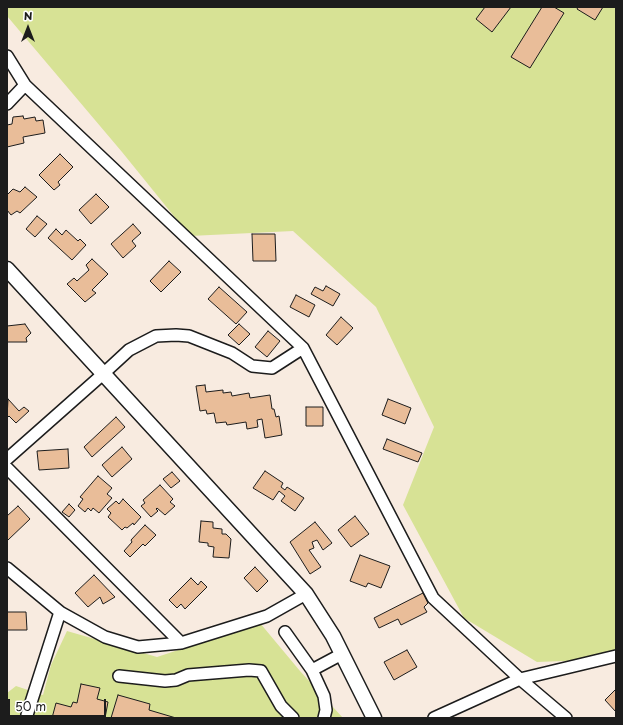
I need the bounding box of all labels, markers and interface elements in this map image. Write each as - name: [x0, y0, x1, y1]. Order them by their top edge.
- text: N: [24, 7, 32, 24]
- north arrow: [8, 8, 48, 48]
- scale bar: [10, 691, 108, 717]
- text: 50 m: [15, 697, 46, 715]

